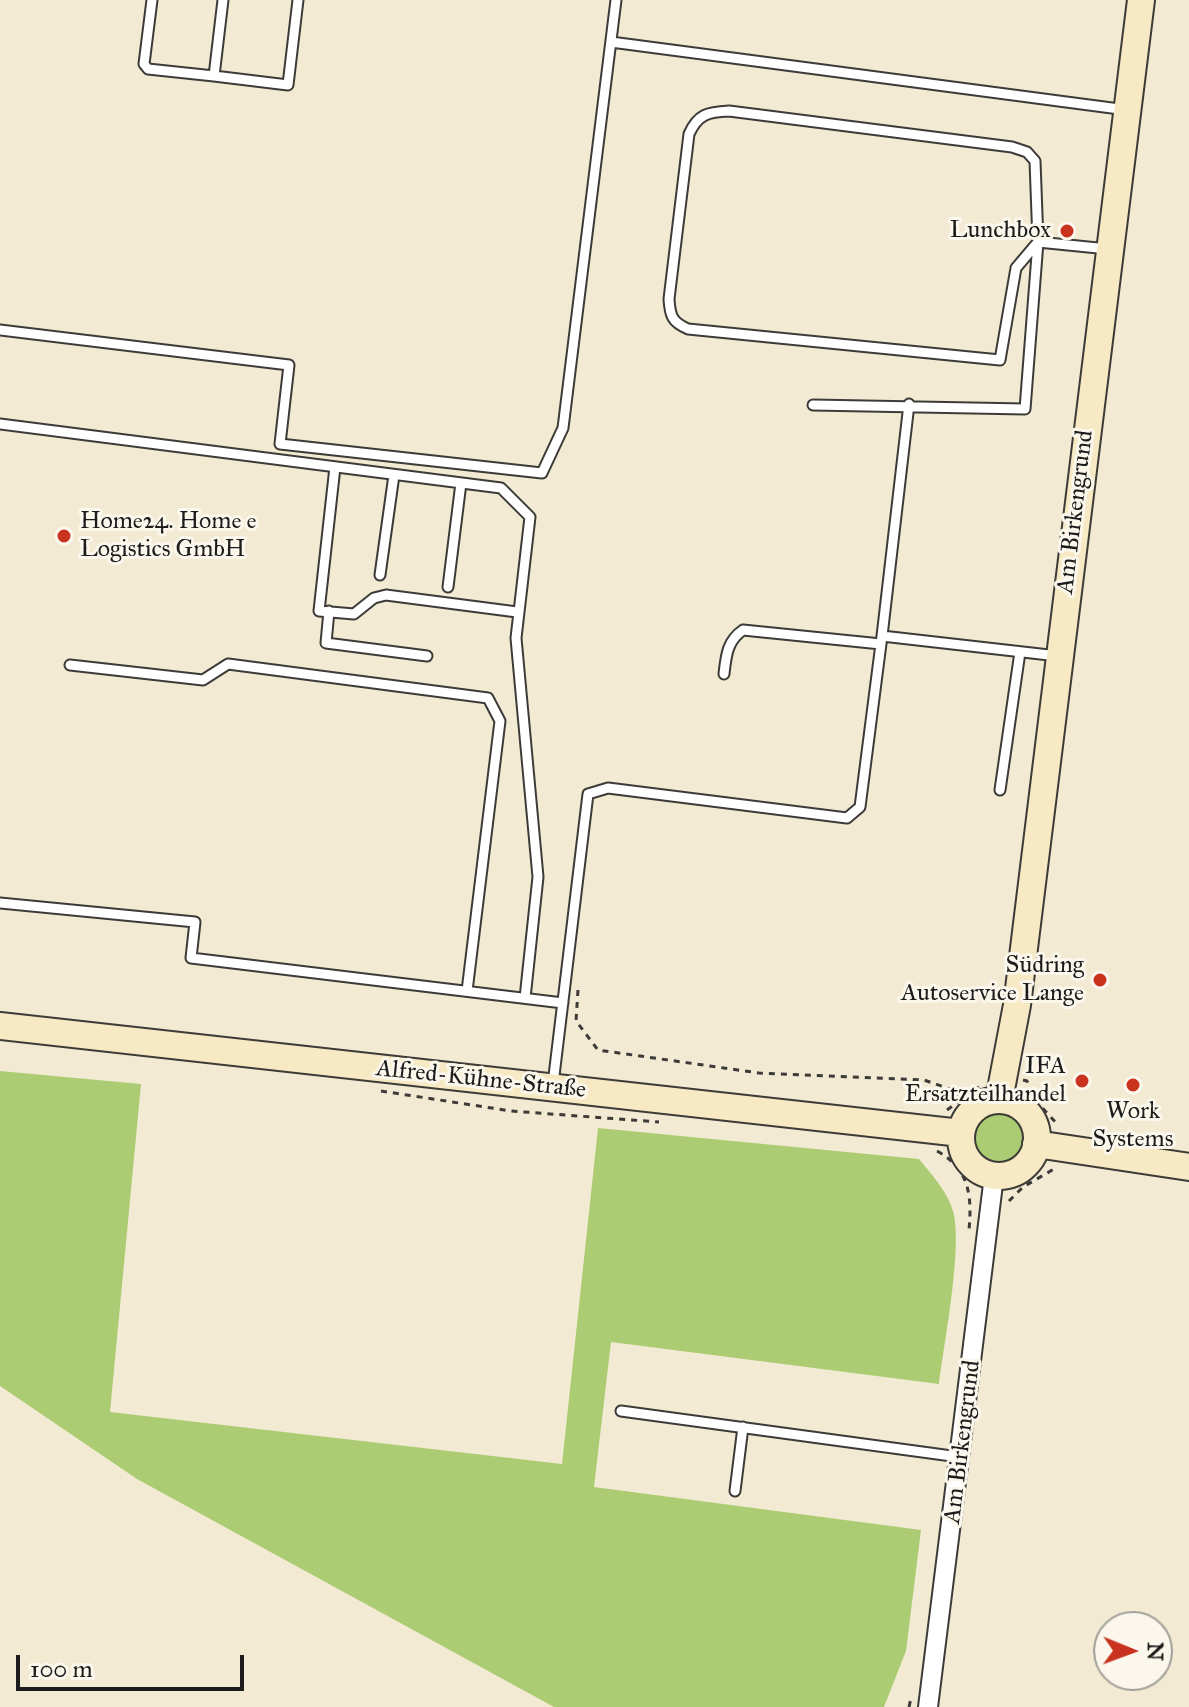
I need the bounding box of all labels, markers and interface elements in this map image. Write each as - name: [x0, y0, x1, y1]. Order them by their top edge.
- place label: Lunchbox: [950, 217, 1051, 245]
- marker: Lunchbox: [1058, 222, 1076, 240]
- street label: Am Birkengrund: [1052, 428, 1100, 596]
- place label: Home24. Home e Logistics GmbH: [80, 508, 257, 564]
- marker: Home24. Home e Logistics GmbH: [55, 527, 73, 545]
- place label: Südring Autoservice Lange: [901, 952, 1084, 1008]
- marker: Südring Autoservice Lange: [1091, 971, 1109, 989]
- place label: IFA Ersatzteilhandel: [905, 1053, 1066, 1109]
- street label: Alfred-Kühne-Straße: [375, 1055, 587, 1105]
- marker: IFA Ersatzteilhandel: [1073, 1072, 1091, 1090]
- marker: Work Systems: [1124, 1076, 1142, 1094]
- place label: Work Systems: [1092, 1098, 1174, 1154]
- street label: Am Birkengrund: [939, 1358, 987, 1526]
- north arrow: [1093, 1611, 1173, 1691]
- scale bar: [20, 1639, 248, 1689]
- text: N: [1142, 1642, 1169, 1661]
- text: 100 m: [30, 1654, 93, 1684]

